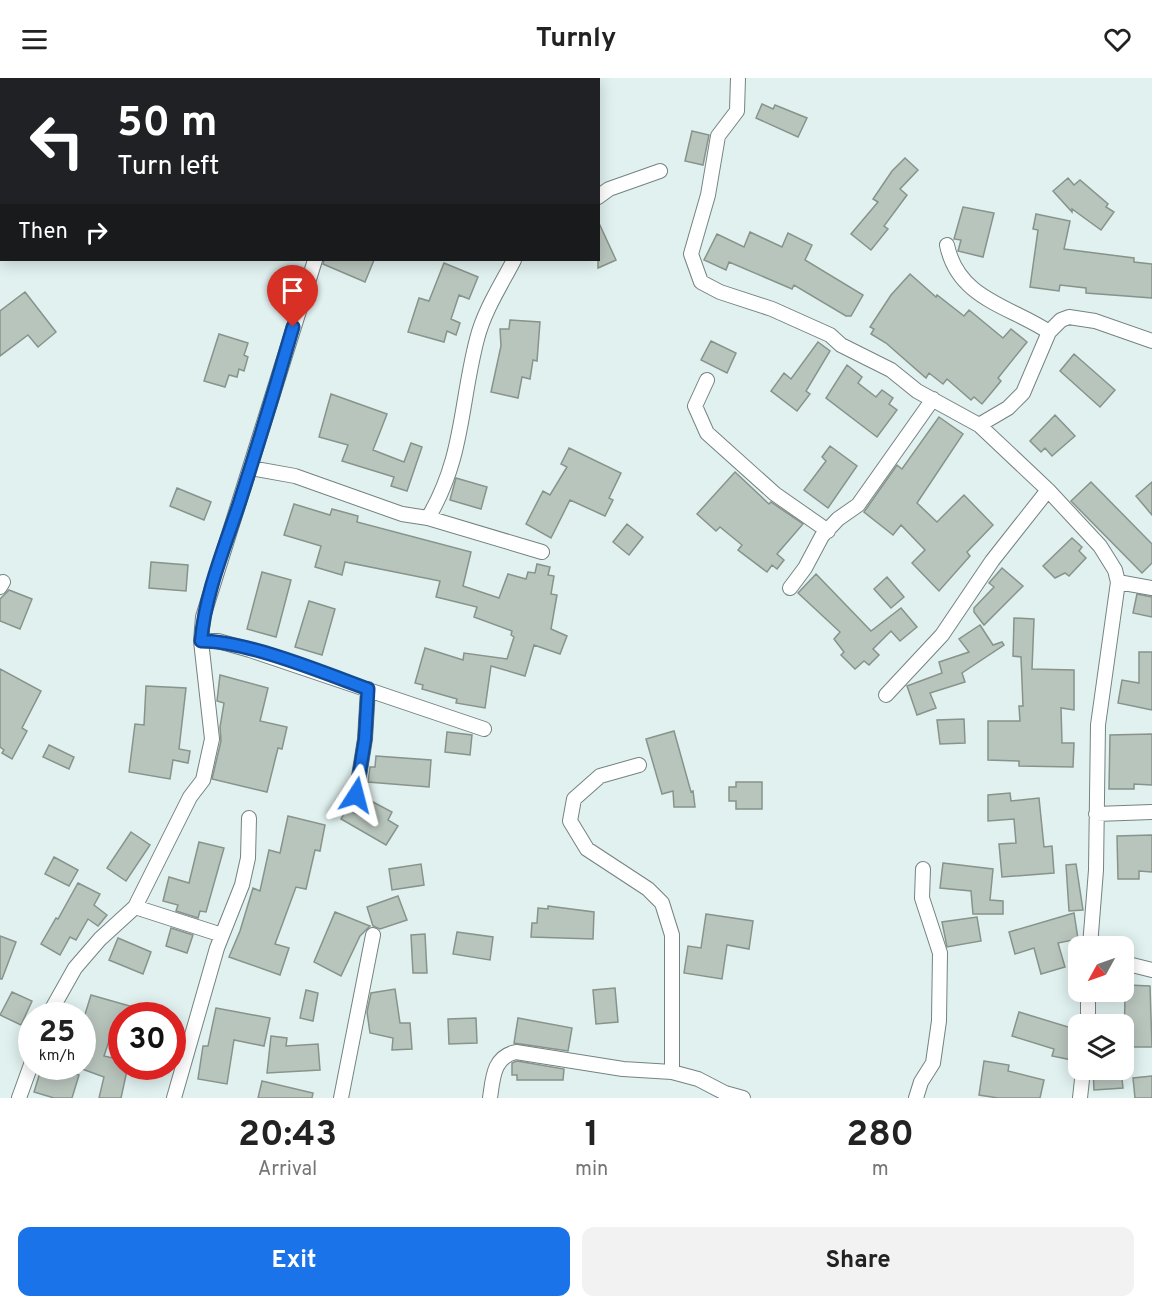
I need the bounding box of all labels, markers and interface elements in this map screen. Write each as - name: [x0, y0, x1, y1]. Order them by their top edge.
- text: Turnly: [536, 22, 616, 56]
- icon: menu: [18, 23, 51, 56]
- icon: heart: [1101, 23, 1134, 56]
- text: 50 m: [117, 98, 218, 151]
- icon: left: [18, 102, 96, 180]
- text: Turn left: [117, 150, 219, 184]
- icon: right: [80, 216, 113, 249]
- text: Then: [18, 219, 68, 246]
- pin: [267, 265, 318, 327]
- icon: arrive: [276, 274, 309, 307]
- position arrow: [324, 763, 388, 827]
- north arrow: [1068, 936, 1134, 1002]
- map controls: [1068, 936, 1134, 1080]
- speed limit sign: 30: [108, 1002, 186, 1080]
- button: layers: [1068, 1014, 1134, 1080]
- text: 25: [39, 1015, 75, 1052]
- text: km/h: [39, 1047, 75, 1066]
- text: 20:43: [238, 1113, 337, 1159]
- text: 1: [584, 1113, 599, 1159]
- text: 280: [846, 1113, 914, 1159]
- text: Arrival: [258, 1157, 317, 1183]
- text: min: [575, 1157, 608, 1183]
- text: m: [872, 1157, 889, 1183]
- button: Exit: [18, 1227, 570, 1296]
- button: Share: [582, 1227, 1134, 1296]

